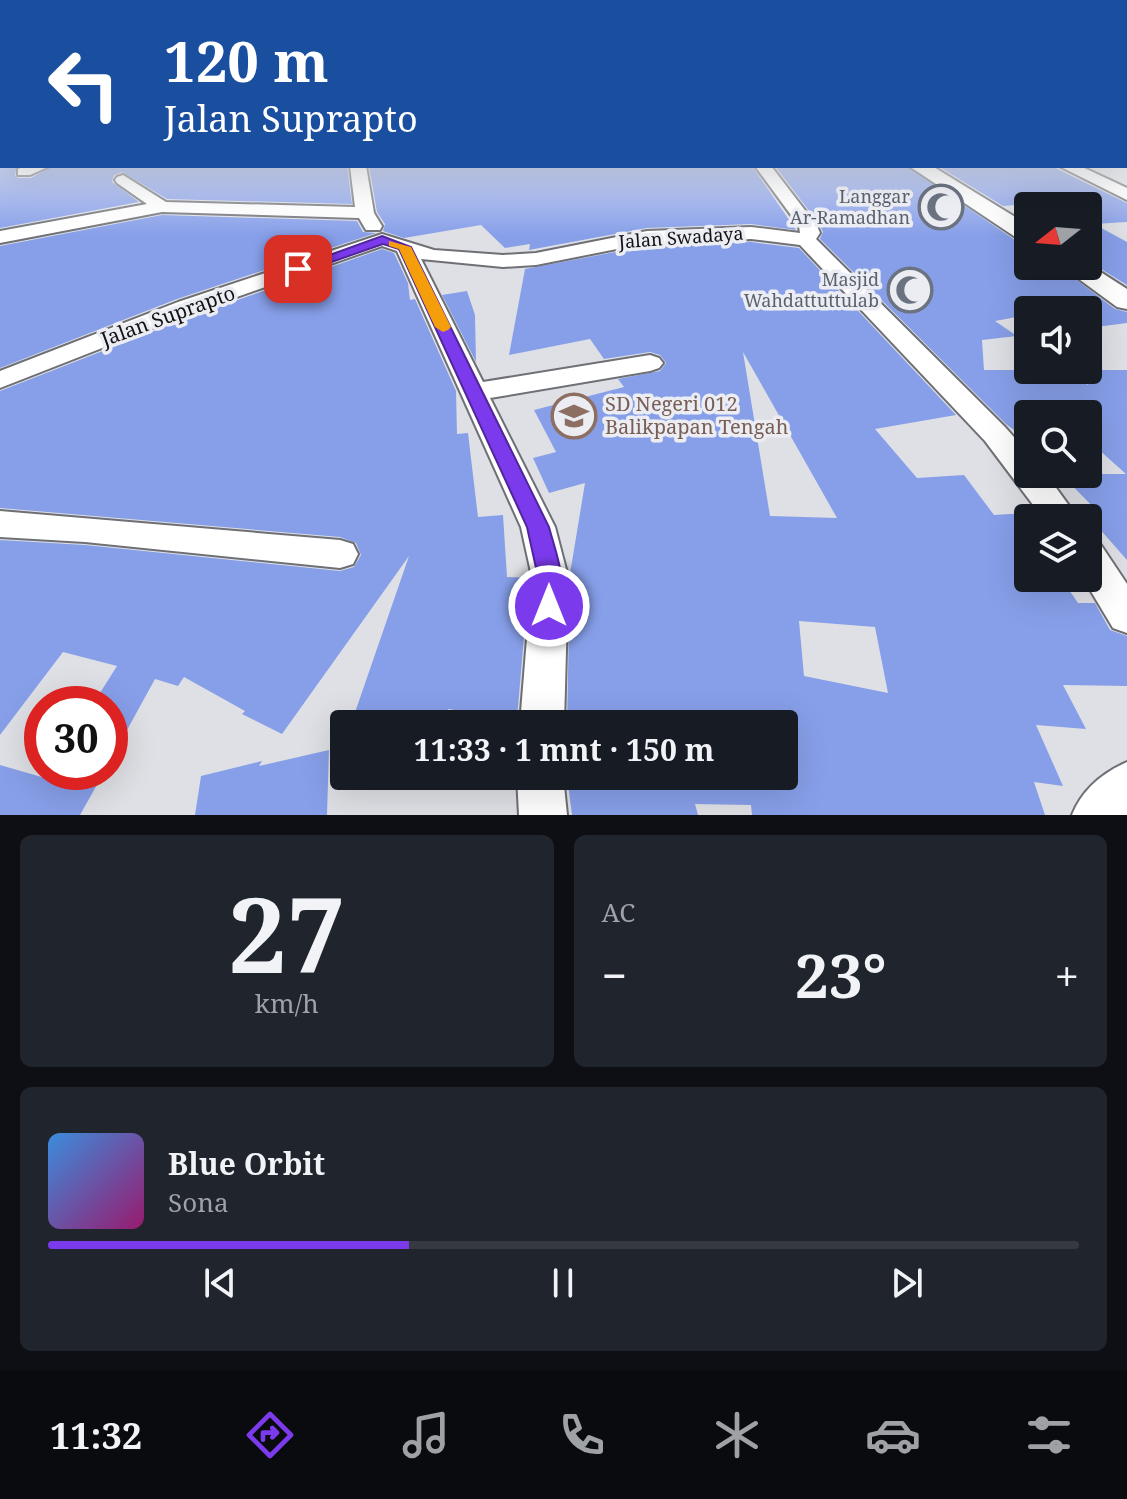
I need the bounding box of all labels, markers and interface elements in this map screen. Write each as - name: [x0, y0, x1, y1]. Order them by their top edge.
- text: 120 m: [164, 22, 329, 98]
- icon: left: [32, 32, 136, 136]
- text: Jalan Suprapto: [164, 94, 418, 143]
- mosque icon: Langgar Ar-Ramadhan: [917, 183, 965, 231]
- place label: Langgar Ar-Ramadhan: [790, 184, 911, 229]
- north arrow: [1014, 192, 1102, 280]
- map controls: [1014, 192, 1102, 592]
- street label: Jalan Swadaya: [617, 221, 744, 253]
- pin: [264, 235, 332, 303]
- icon: arrive: [276, 247, 320, 291]
- mosque icon: Masjid Wahdattuttulab: [886, 266, 934, 314]
- place label: Masjid Wahdattuttulab: [744, 267, 879, 312]
- street label: Jalan Suprapto: [96, 279, 239, 353]
- button: sound: [1014, 296, 1102, 384]
- place label: SD Negeri 012 Balikpapan Tengah: [605, 390, 789, 440]
- school or university icon: SD Negeri 012 Balikpapan Tengah: [550, 392, 598, 440]
- button: search: [1014, 400, 1102, 488]
- button: layers: [1014, 504, 1102, 592]
- position arrow: [507, 564, 591, 648]
- speed limit sign: 30: [24, 686, 128, 790]
- text: 11:33 · 1 mnt · 150 m: [414, 729, 714, 770]
- text: 27: [228, 862, 346, 1003]
- text: AC: [602, 894, 635, 930]
- text: 23°: [795, 934, 887, 1016]
- text: −: [602, 945, 627, 1005]
- text: +: [1054, 945, 1079, 1005]
- text: km/h: [255, 985, 319, 1021]
- text: Blue Orbit: [168, 1143, 325, 1184]
- text: Sona: [168, 1184, 229, 1220]
- icon: previous: [198, 1261, 242, 1305]
- icon: pause: [541, 1261, 585, 1305]
- icon: next: [885, 1261, 929, 1305]
- icon: directions: [242, 1407, 298, 1463]
- icon: music: [398, 1407, 454, 1463]
- icon: phone: [554, 1407, 610, 1463]
- icon: climate: [709, 1407, 765, 1463]
- icon: car: [865, 1407, 921, 1463]
- icon: filters: [1021, 1407, 1077, 1463]
- text: 11:32: [50, 1411, 142, 1460]

